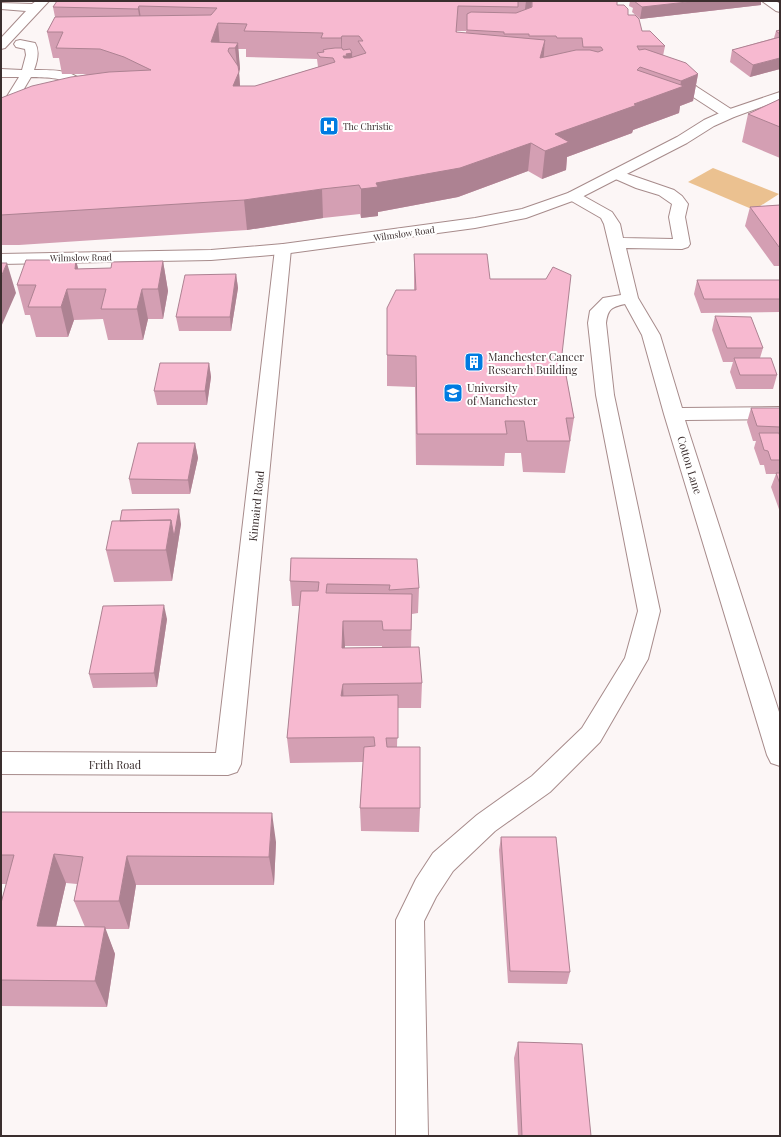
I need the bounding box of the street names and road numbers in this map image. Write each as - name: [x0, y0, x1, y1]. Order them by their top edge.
- street label: Wilmslow Road: [372, 223, 436, 243]
- street label: Wilmslow Road: [49, 250, 113, 264]
- street label: Cotton Lane: [674, 434, 706, 496]
- street label: Kinnaird Road: [245, 469, 267, 542]
- street label: Frith Road: [89, 757, 142, 772]

